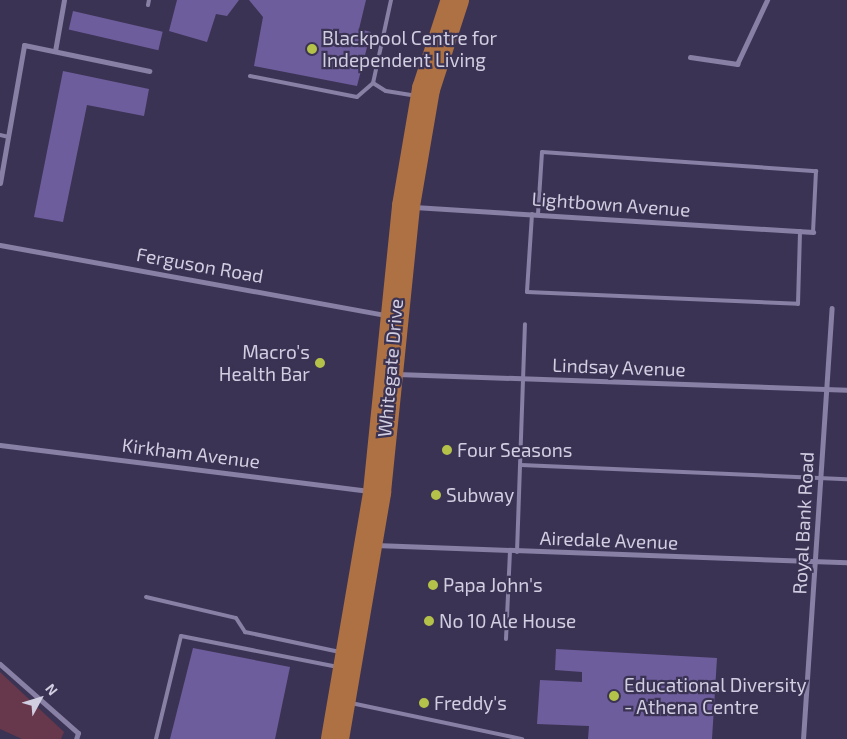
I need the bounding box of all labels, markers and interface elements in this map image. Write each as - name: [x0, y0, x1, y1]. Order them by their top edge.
- place label: Blackpool Centre for Independent Living: [322, 27, 498, 71]
- marker: Blackpool Centre for Independent Living: [306, 43, 318, 55]
- street label: Lightbown Avenue: [531, 187, 691, 221]
- street label: Ferguson Road: [135, 243, 265, 287]
- street label: Whitegate Drive: [373, 298, 407, 438]
- place label: Macro's Health Bar: [219, 341, 310, 385]
- street label: Lindsay Avenue: [551, 353, 687, 381]
- marker: Macro's Health Bar: [314, 357, 326, 369]
- street label: Kirkham Avenue: [121, 433, 261, 473]
- place label: Four Seasons: [457, 439, 573, 461]
- marker: Four Seasons: [441, 444, 453, 456]
- street label: Royal Bank Road: [788, 451, 818, 595]
- place label: Subway: [446, 484, 514, 506]
- marker: Subway: [430, 489, 442, 501]
- street label: Airedale Avenue: [539, 526, 679, 554]
- place label: Papa John's: [443, 574, 543, 596]
- marker: Papa John's: [427, 579, 439, 591]
- place label: No 10 Ale House: [439, 610, 577, 632]
- marker: No 10 Ale House: [423, 615, 435, 627]
- north arrow: [15, 674, 65, 724]
- place label: Educational Diversity - Athena Centre: [624, 674, 807, 718]
- text: N: [42, 680, 62, 699]
- marker: Educational Diversity - Athena Centre: [608, 690, 620, 702]
- place label: Freddy's: [434, 692, 507, 714]
- marker: Freddy's: [418, 697, 430, 709]

